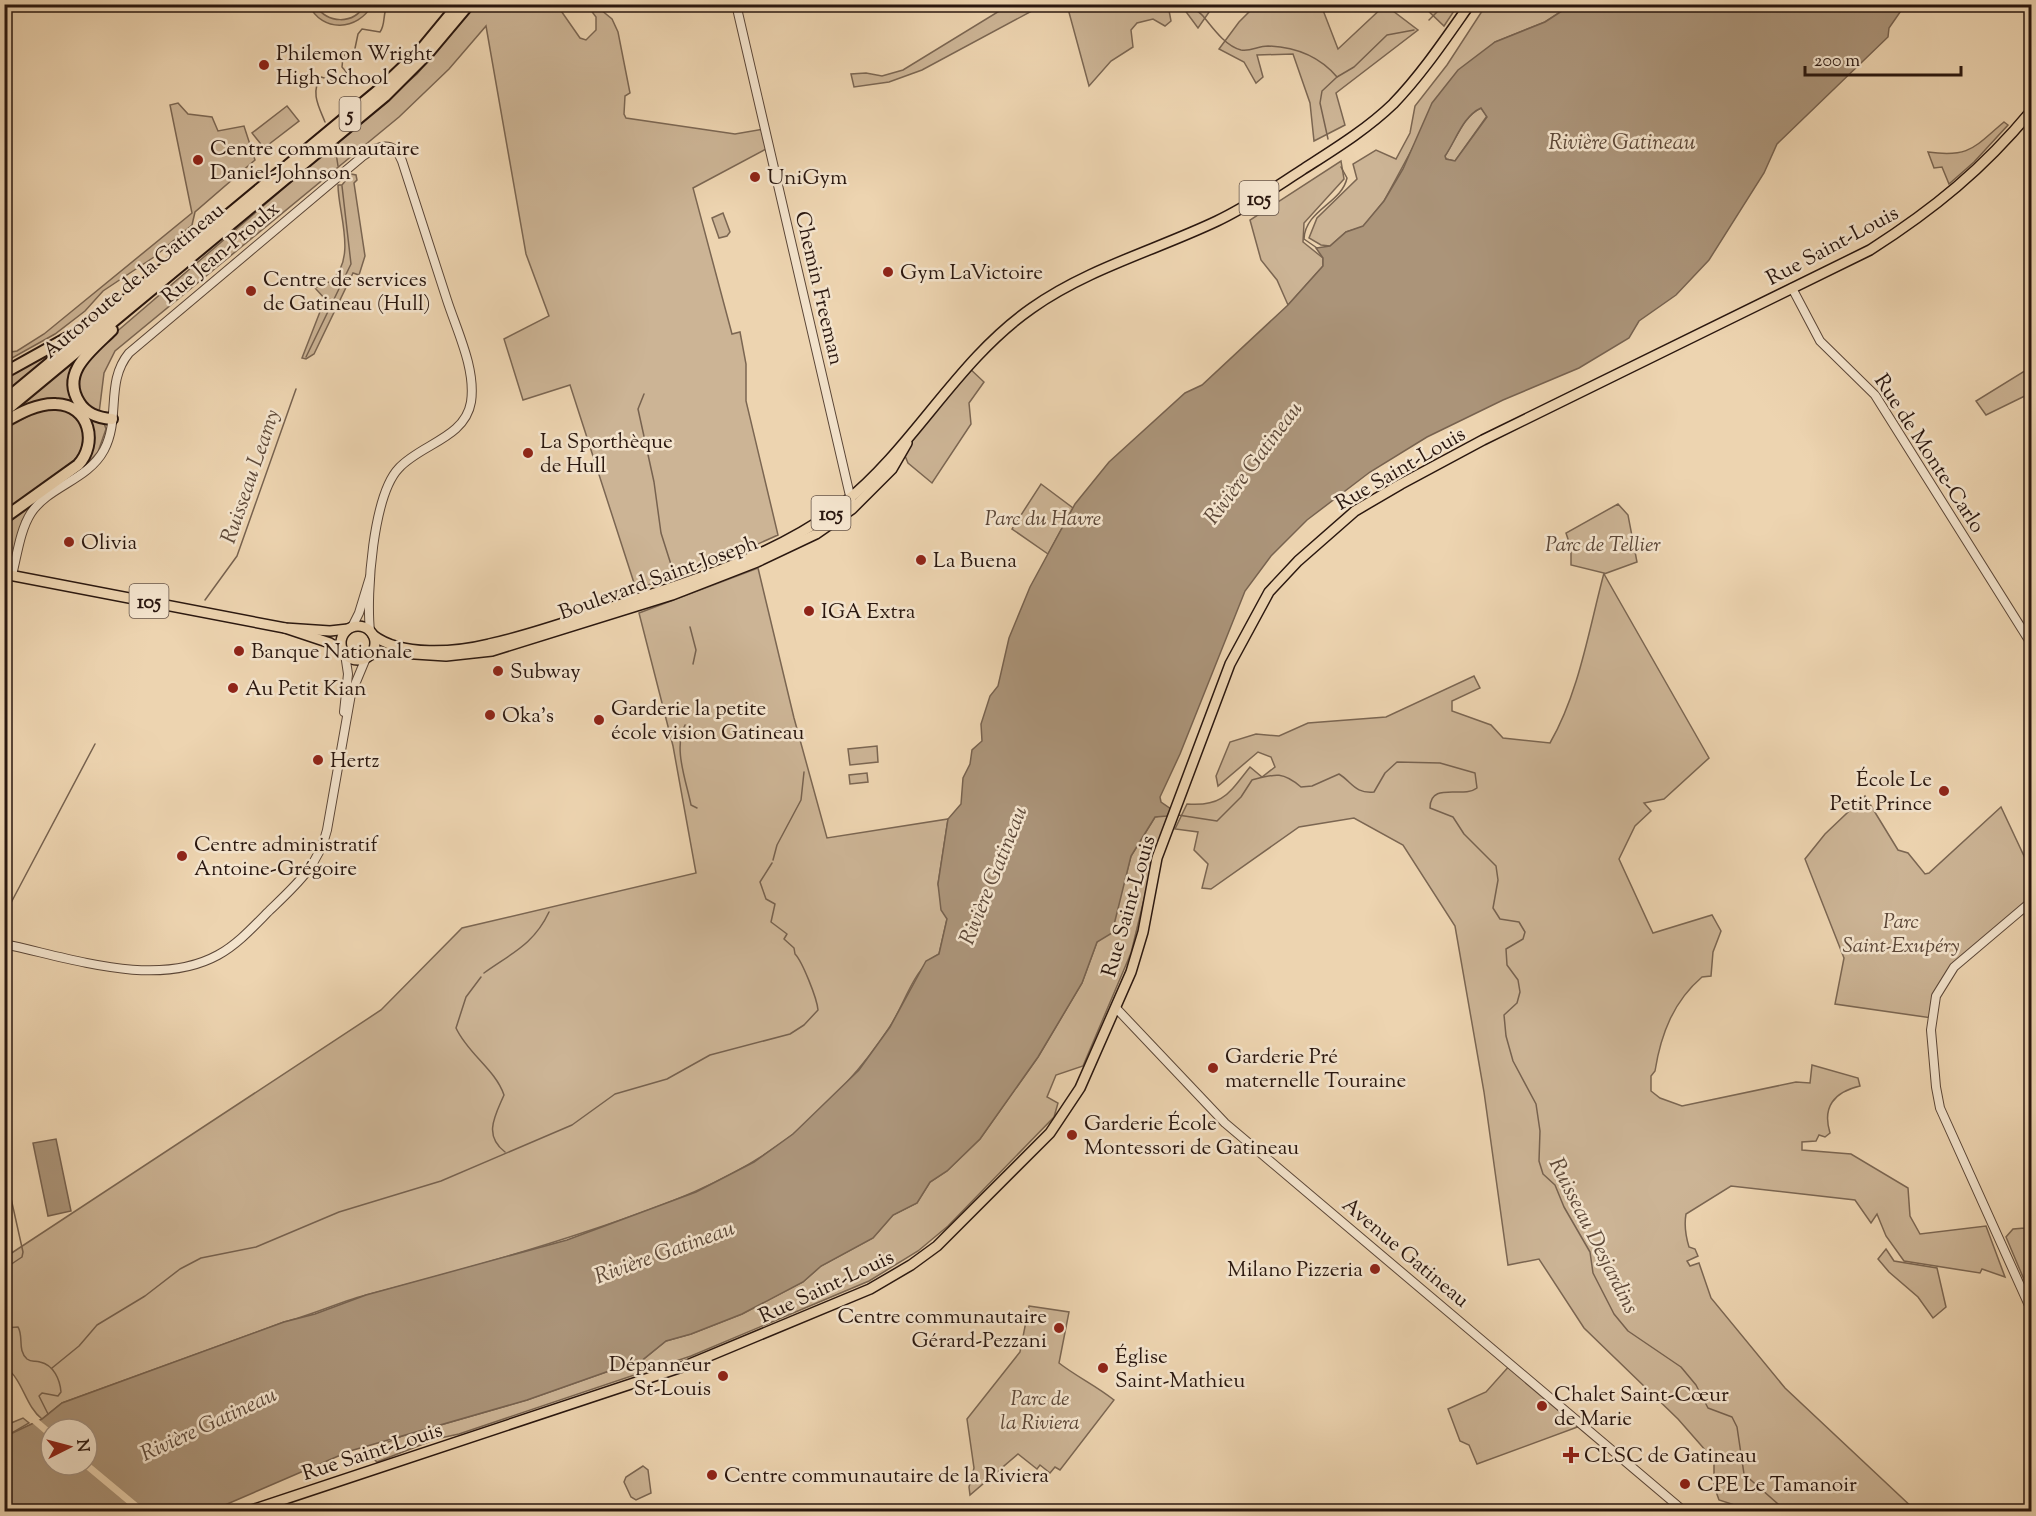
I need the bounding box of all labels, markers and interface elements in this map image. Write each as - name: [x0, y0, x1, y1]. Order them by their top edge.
- scale bar: [1805, 39, 1961, 77]
- place label: Philemon Wright High School: [276, 40, 432, 94]
- text: 200 m: [1814, 49, 1860, 75]
- marker: Philemon Wright High School: [257, 58, 271, 72]
- road number: 5: [340, 97, 360, 131]
- water label: Rivière Gatineau: [1549, 128, 1696, 160]
- place label: Centre communautaire Daniel-Johnson: [210, 135, 420, 189]
- marker: Centre communautaire Daniel-Johnson: [191, 153, 205, 167]
- place label: UniGym: [767, 164, 847, 194]
- marker: UniGym: [748, 170, 762, 184]
- road number: 105: [1240, 181, 1278, 215]
- street label: Rue Jean-Proulx: [156, 195, 287, 312]
- street label: Autoroute de la Gatineau: [37, 196, 232, 367]
- street label: Rue Saint-Louis: [1761, 199, 1904, 294]
- street label: Chemin Freeman: [786, 208, 850, 368]
- place label: Gym LaVictoire: [900, 259, 1043, 289]
- marker: Gym LaVictoire: [881, 265, 895, 279]
- place label: Centre de services de Gatineau (Hull): [263, 266, 431, 320]
- marker: Centre de services de Gatineau (Hull): [244, 284, 258, 298]
- street label: Rue de Monte-Carlo: [1866, 369, 1991, 540]
- water label: Rivière Gatineau: [1197, 395, 1312, 532]
- water label: Ruisseau Leamy: [214, 406, 290, 548]
- street label: Rue Saint-Louis: [1330, 420, 1472, 519]
- place label: La Sporthèque de Hull: [540, 428, 673, 482]
- marker: La Sporthèque de Hull: [521, 446, 535, 460]
- road number: 105: [812, 496, 850, 530]
- park label: Parc du Havre: [985, 505, 1101, 535]
- place label: Olivia: [81, 529, 138, 559]
- street label: Boulevard Saint-Joseph: [555, 529, 762, 629]
- park label: Parc de Tellier: [1545, 531, 1661, 561]
- marker: Olivia: [62, 535, 76, 549]
- place label: La Buena: [933, 547, 1017, 577]
- marker: La Buena: [914, 553, 928, 567]
- road number: 105: [130, 584, 168, 618]
- place label: IGA Extra: [821, 598, 916, 628]
- marker: IGA Extra: [802, 604, 816, 618]
- place label: Banque Nationale: [251, 638, 412, 668]
- marker: Banque Nationale: [232, 644, 246, 658]
- place label: Subway: [510, 658, 581, 688]
- marker: Subway: [491, 664, 505, 678]
- place label: Au Petit Kian: [245, 675, 367, 705]
- marker: Au Petit Kian: [226, 681, 240, 695]
- place label: Garderie la petite école vision Gatineau: [611, 695, 804, 749]
- place label: Oka's: [502, 702, 554, 732]
- marker: Oka's: [483, 708, 497, 722]
- marker: Garderie la petite école vision Gatineau: [592, 713, 606, 727]
- place label: Hertz: [330, 747, 379, 777]
- marker: Hertz: [311, 753, 325, 767]
- place label: École Le Petit Prince: [1830, 766, 1932, 820]
- marker: École Le Petit Prince: [1937, 784, 1951, 798]
- water label: Rivière Gatineau: [952, 802, 1037, 950]
- place label: Centre administratif Antoine-Grégoire: [194, 831, 380, 885]
- street label: Rue Saint-Louis: [1095, 832, 1164, 981]
- marker: Centre administratif Antoine-Grégoire: [175, 849, 189, 863]
- park label: Parc Saint-Exupéry: [1842, 908, 1960, 962]
- place label: Garderie Pré maternelle Touraine: [1225, 1043, 1406, 1097]
- marker: Garderie Pré maternelle Touraine: [1206, 1061, 1220, 1075]
- place label: Garderie École Montessori de Gatineau: [1084, 1110, 1299, 1164]
- marker: Garderie École Montessori de Gatineau: [1065, 1128, 1079, 1142]
- water label: Ruisseau Desjardins: [1539, 1153, 1646, 1320]
- street label: Avenue Gatineau: [1335, 1191, 1475, 1316]
- water label: Rivière Gatineau: [591, 1214, 740, 1294]
- street label: Rue Saint-Louis: [754, 1243, 899, 1332]
- place label: Milano Pizzeria: [1227, 1256, 1363, 1286]
- marker: Milano Pizzeria: [1368, 1262, 1382, 1276]
- place label: Centre communautaire Gérard-Pezzani: [837, 1303, 1047, 1357]
- marker: Centre communautaire Gérard-Pezzani: [1052, 1321, 1066, 1335]
- place label: Église Saint-Mathieu: [1115, 1343, 1245, 1397]
- place label: Dépanneur St-Louis: [609, 1351, 711, 1405]
- marker: Église Saint-Mathieu: [1096, 1361, 1110, 1375]
- marker: Dépanneur St-Louis: [716, 1369, 730, 1383]
- water label: Rivière Gatineau: [136, 1380, 283, 1471]
- place label: Chalet Saint-Cœur de Marie: [1554, 1381, 1729, 1435]
- park label: Parc de la Riviera: [1000, 1385, 1080, 1439]
- marker: Chalet Saint-Cœur de Marie: [1535, 1399, 1549, 1413]
- street label: Rue Saint-Louis: [299, 1416, 447, 1490]
- north arrow: [39, 1417, 99, 1477]
- text: N: [69, 1438, 94, 1453]
- place label: CLSC de Gatineau: [1584, 1442, 1757, 1472]
- marker: CLSC de Gatineau: [1562, 1446, 1580, 1464]
- place label: Centre communautaire de la Riviera: [724, 1462, 1049, 1492]
- marker: Centre communautaire de la Riviera: [705, 1468, 719, 1482]
- place label: CPE Le Tamanoir: [1697, 1471, 1857, 1501]
- marker: CPE Le Tamanoir: [1678, 1477, 1692, 1491]

